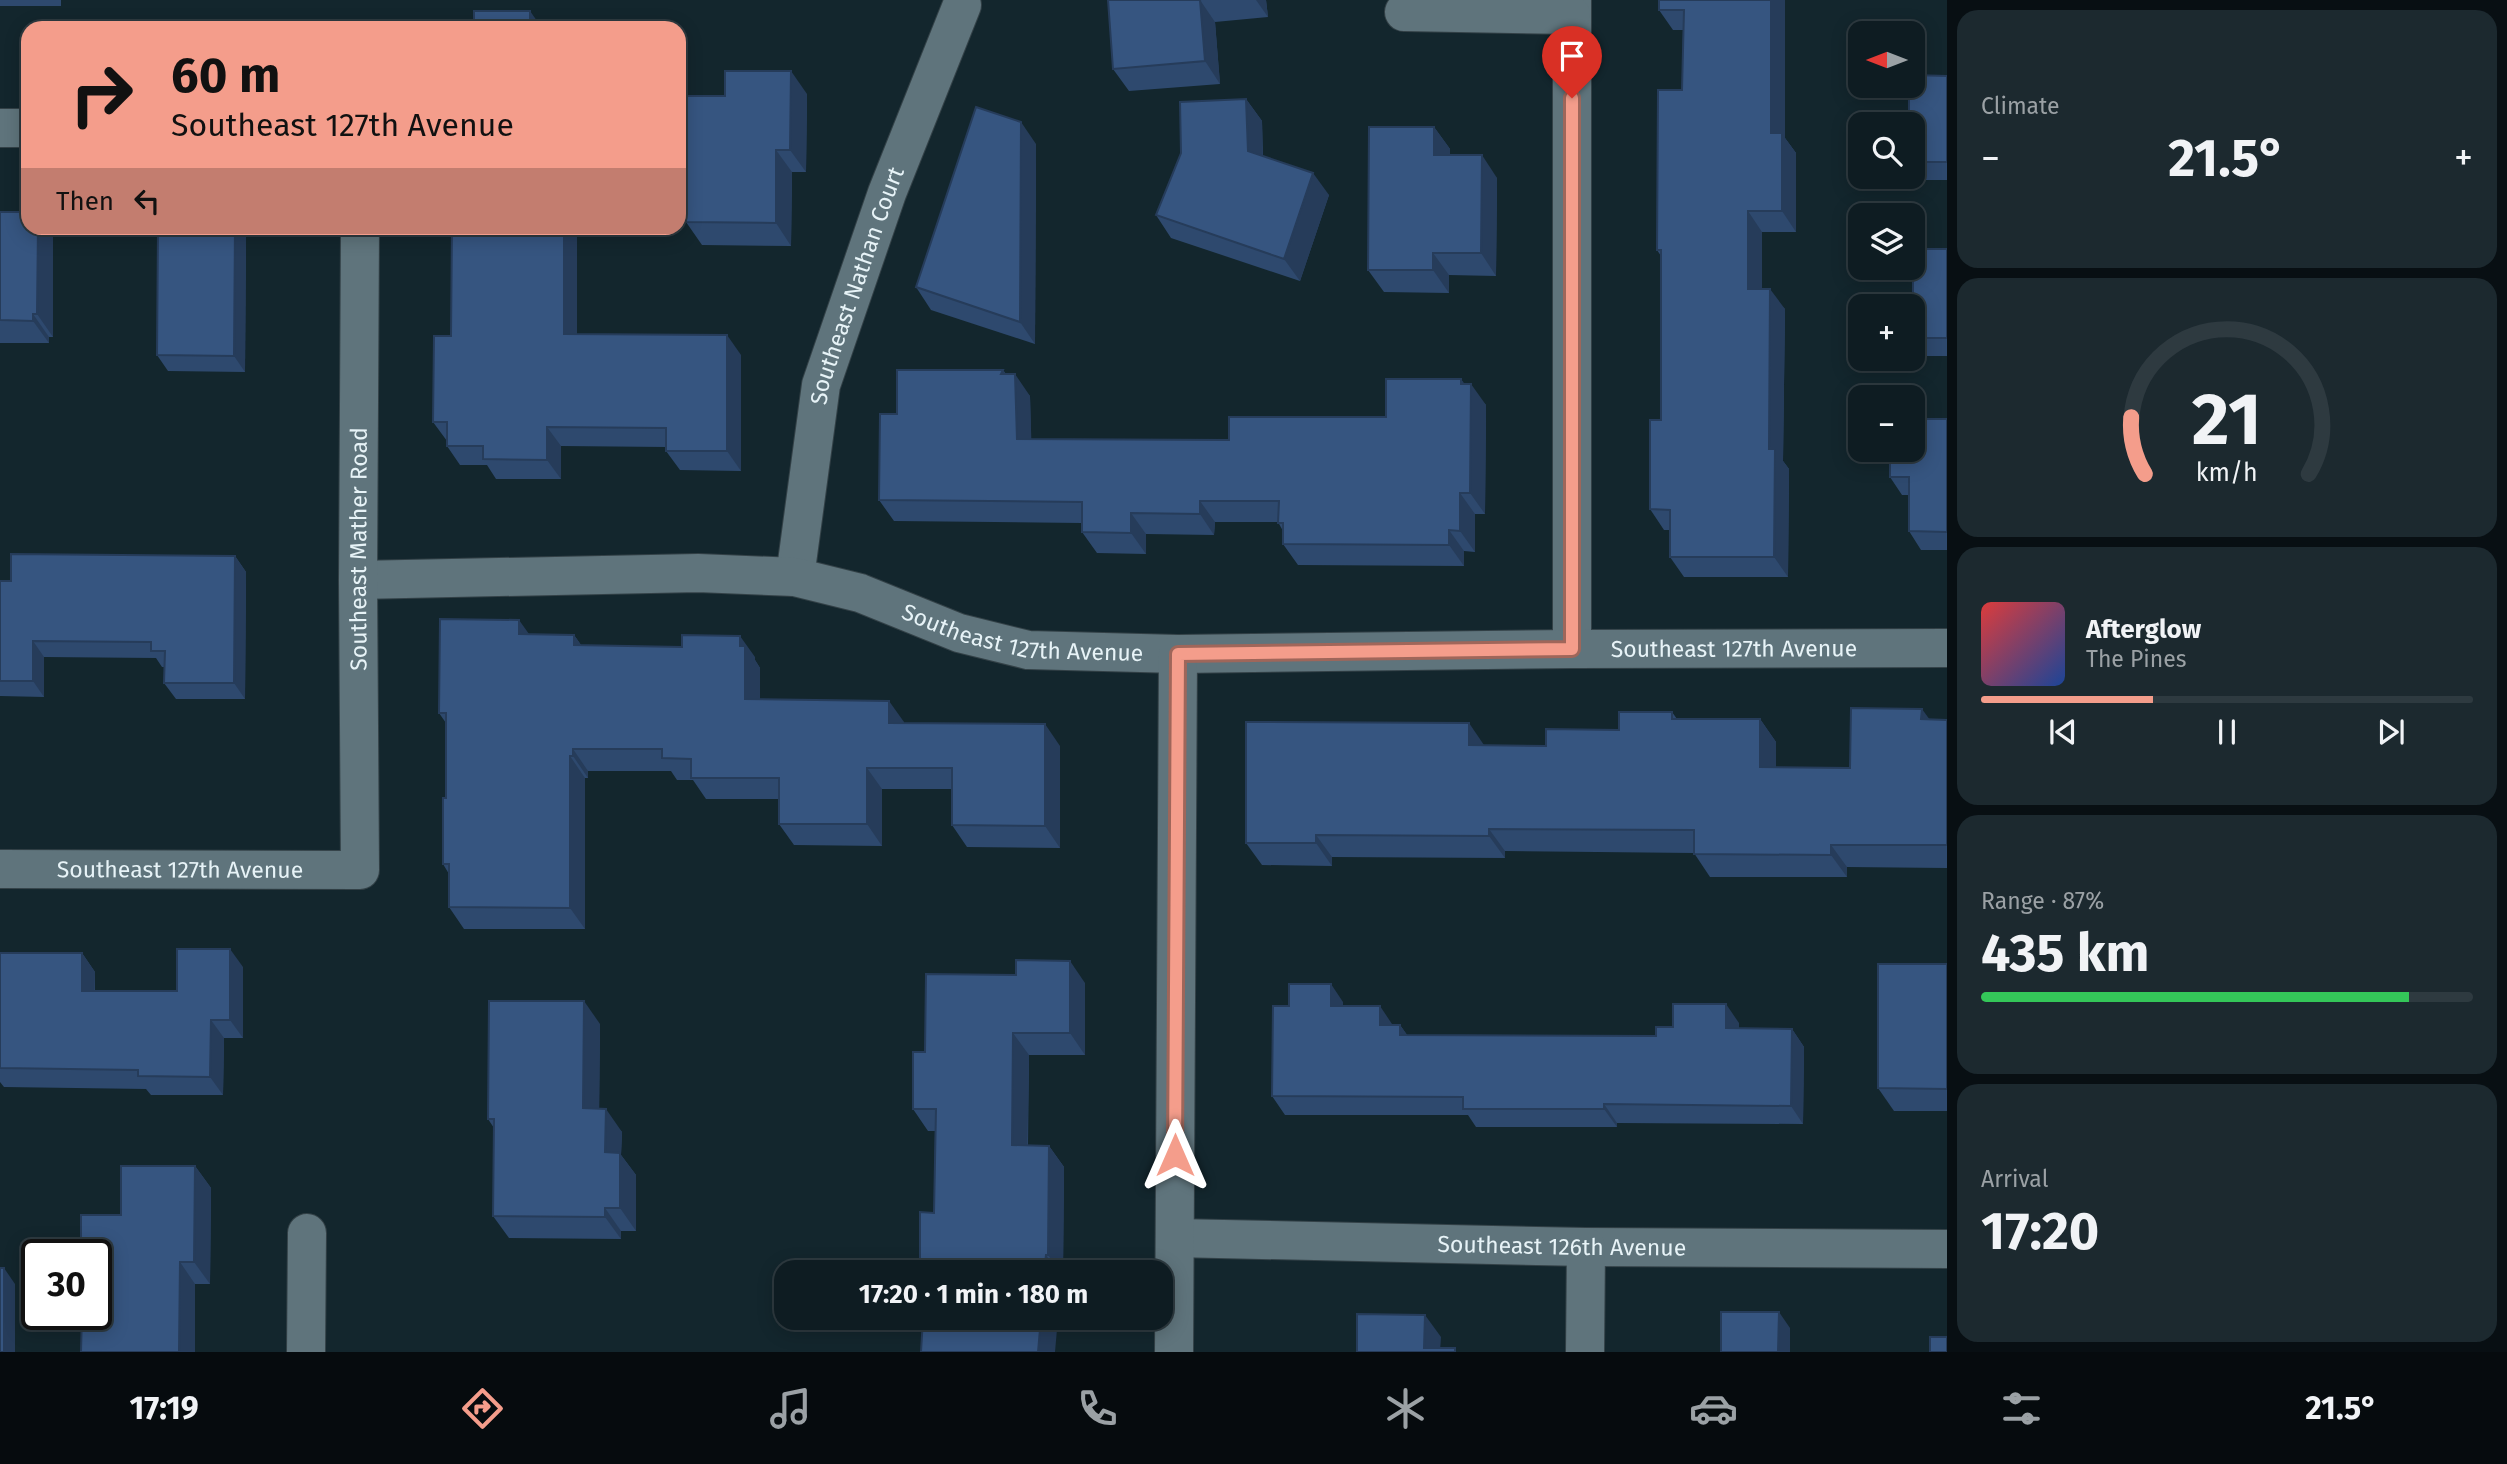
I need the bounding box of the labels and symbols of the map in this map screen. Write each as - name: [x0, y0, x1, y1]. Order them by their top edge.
- north arrow: [1848, 21, 1925, 98]
- pin: [1542, 26, 1602, 98]
- street label: Southeast Nathan Court: [805, 162, 910, 406]
- street label: Southeast Mather Road: [344, 427, 373, 671]
- street label: Southeast 127th Avenue: [898, 597, 1144, 667]
- street label: Southeast 127th Avenue: [1611, 634, 1857, 663]
- street label: Southeast 127th Avenue: [57, 855, 303, 884]
- position arrow: [1138, 1118, 1212, 1192]
- street label: Southeast 126th Avenue: [1437, 1230, 1686, 1262]
- speed limit sign: 30: [21, 1239, 112, 1330]

